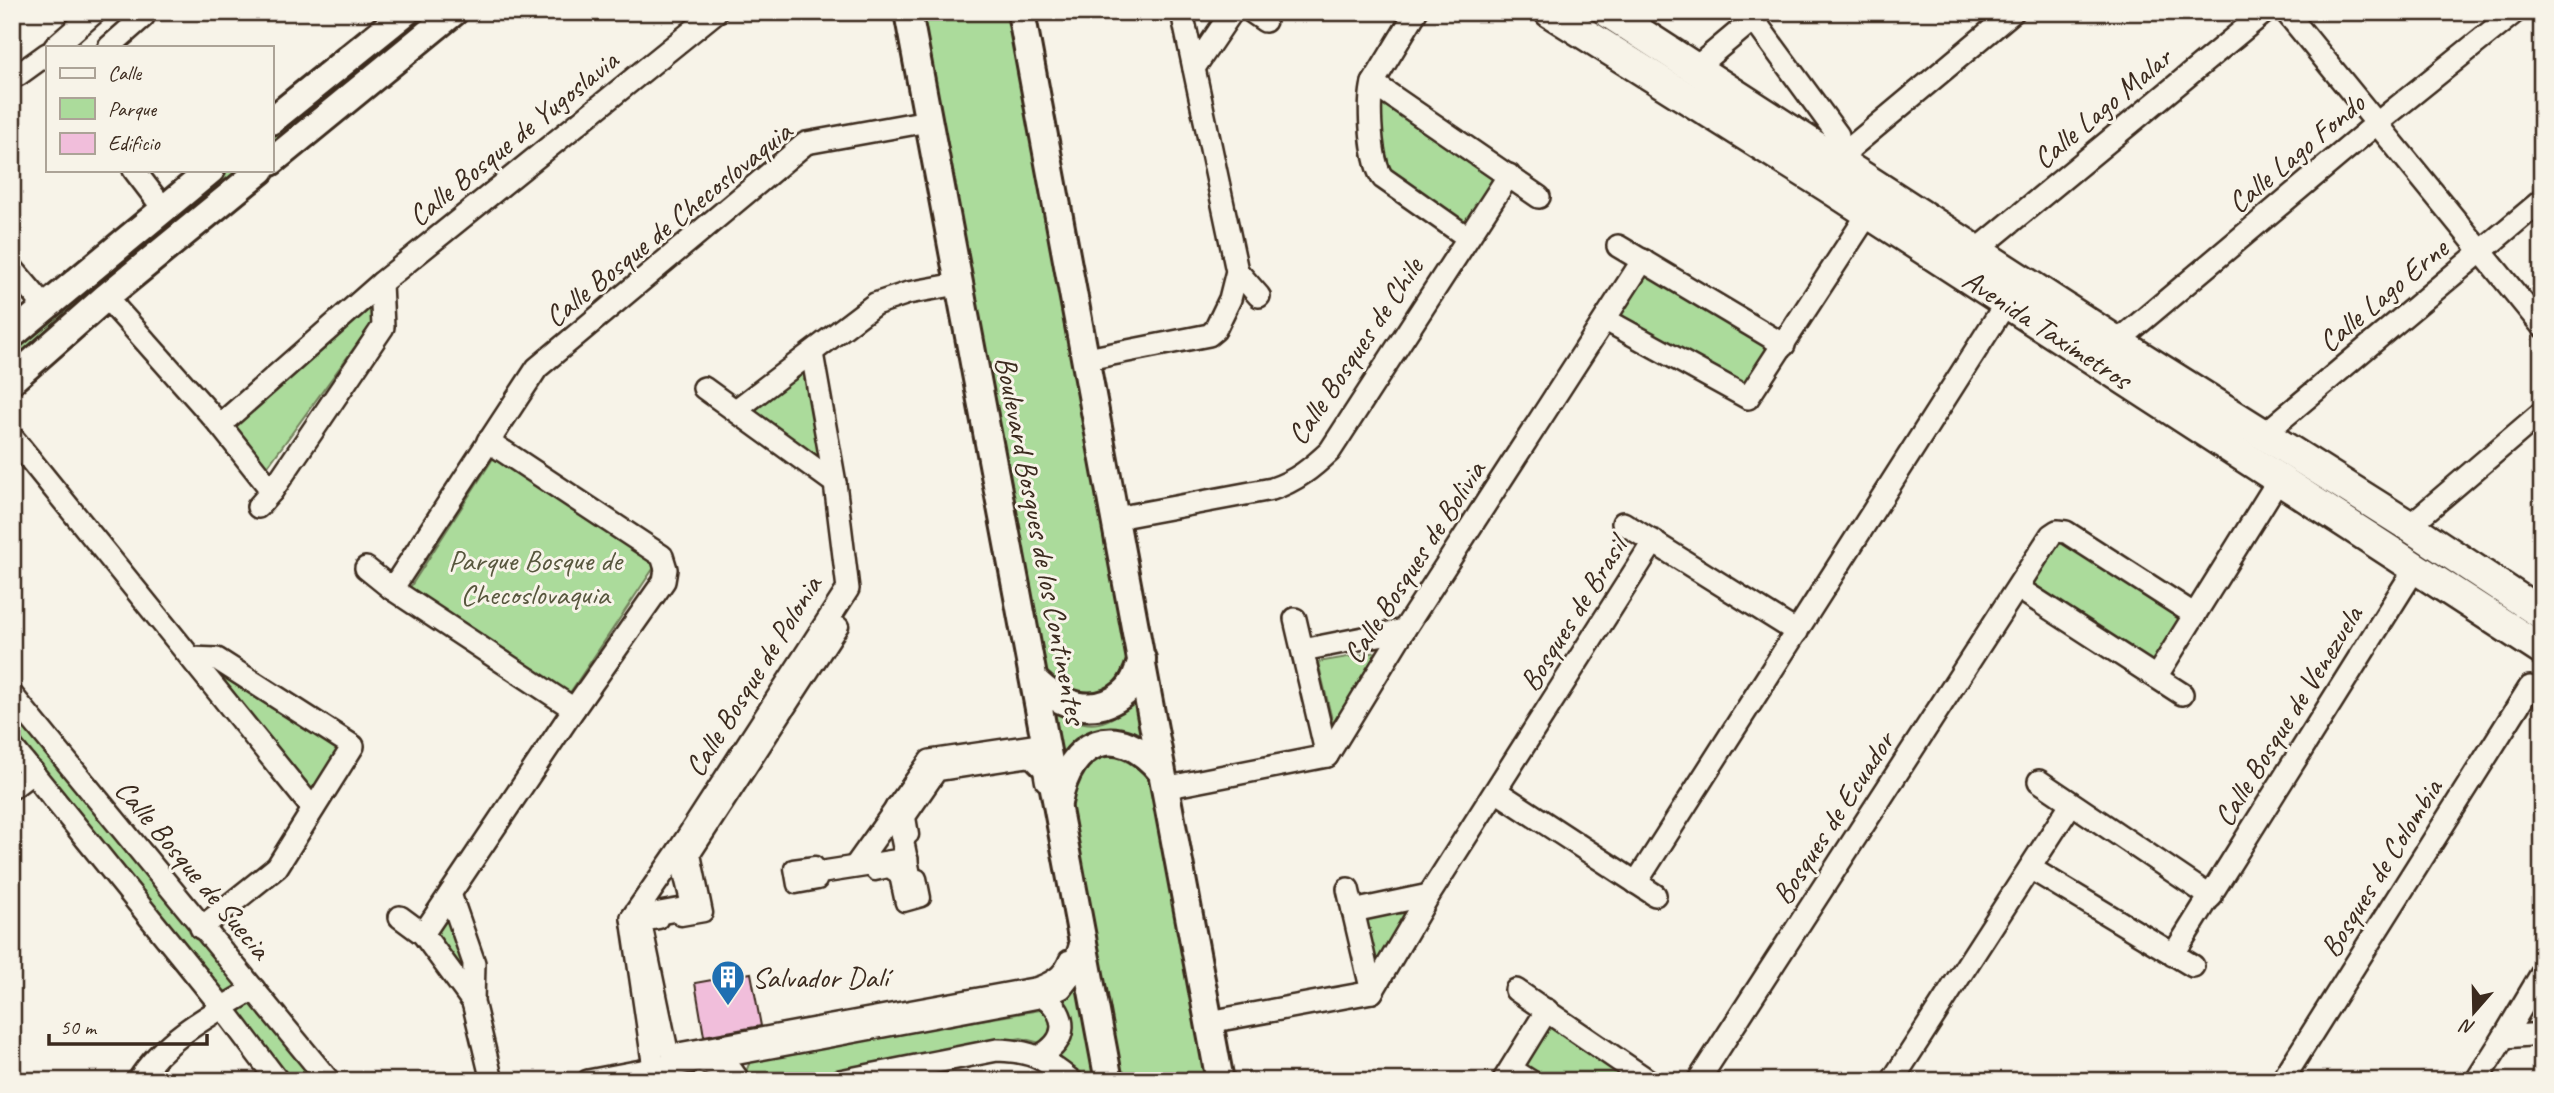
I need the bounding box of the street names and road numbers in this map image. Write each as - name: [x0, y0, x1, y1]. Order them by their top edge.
- street label: Calle Lago Malar: [2025, 37, 2181, 177]
- street label: Calle Bosque de Yugoslavia: [400, 40, 627, 234]
- street label: Calle Lago Fondo: [2219, 84, 2374, 222]
- street label: Calle Bosque de Checoslovaquia: [537, 111, 801, 335]
- street label: Calle Lago Erne: [2310, 228, 2457, 360]
- street label: Calle Bosques de Chile: [1279, 248, 1433, 452]
- street label: Avenida Taxímetros: [1956, 260, 2141, 399]
- street label: Boulevard Bosques de los Continentes: [987, 353, 1096, 730]
- street label: Calle Bosques de Bolivia: [1334, 452, 1495, 671]
- street label: Bosques de Brasil: [1511, 526, 1638, 698]
- street label: Calle Bosque de Polonia: [676, 567, 831, 784]
- street label: Calle Bosque de Venezuela: [2205, 597, 2372, 833]
- street label: Bosques de Ecuador: [1763, 722, 1905, 911]
- street label: Bosques de Colombia: [2311, 770, 2452, 964]
- street label: Calle Bosque de Suecia: [107, 771, 281, 968]

